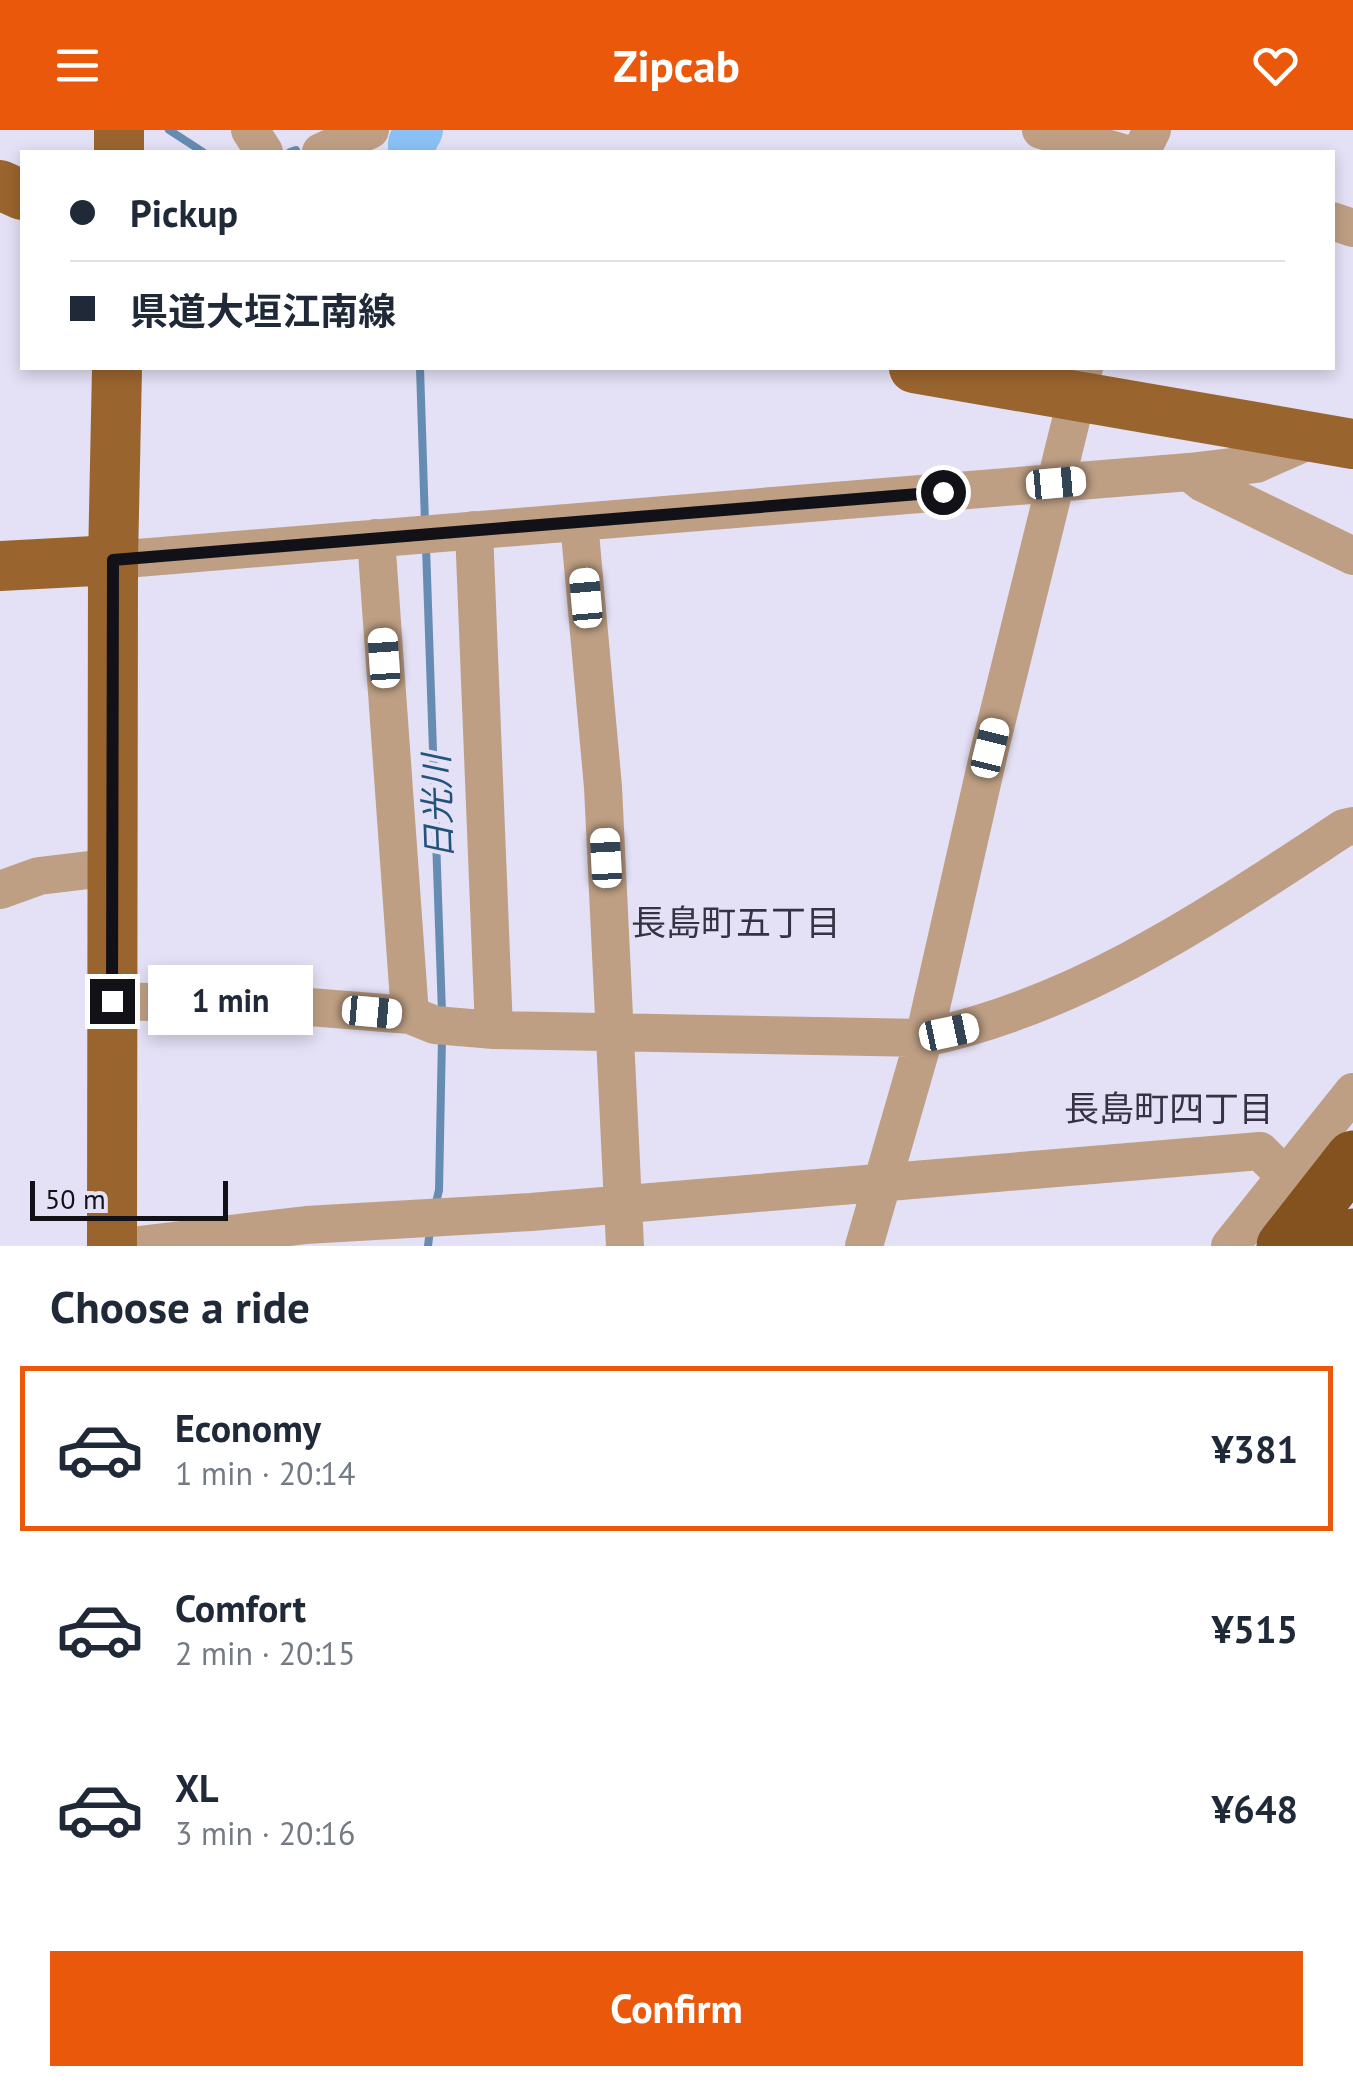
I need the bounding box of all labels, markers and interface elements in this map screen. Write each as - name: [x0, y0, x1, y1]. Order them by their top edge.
- text: Zipcab: [613, 36, 740, 94]
- icon: menu: [50, 38, 105, 93]
- icon: heart: [1248, 38, 1303, 93]
- text: Pickup: [130, 188, 238, 237]
- text: 県道大垣江南線: [130, 286, 396, 335]
- car: [1025, 465, 1087, 501]
- route start: [921, 470, 966, 515]
- car: [568, 567, 604, 629]
- car: [367, 627, 401, 689]
- car: [968, 715, 1012, 781]
- water label: 日光川: [412, 750, 462, 860]
- car: [589, 827, 623, 889]
- district label: 長島町五丁目: [631, 899, 841, 945]
- callout: 1 min: [147, 966, 312, 1036]
- route end: [90, 979, 135, 1024]
- text: 1 min: [191, 979, 270, 1021]
- car: [341, 994, 403, 1030]
- car: [917, 1011, 981, 1053]
- district label: 長島町四丁目: [1064, 1085, 1274, 1131]
- scale bar: [30, 1176, 228, 1220]
- text: 50 m: [45, 1180, 106, 1217]
- text: Choose a ride: [50, 1277, 310, 1335]
- text: Economy: [175, 1403, 321, 1452]
- icon: car: [55, 1404, 145, 1494]
- text: ¥381: [1212, 1424, 1298, 1473]
- text: 1 min · 20:14: [175, 1452, 355, 1494]
- text: Comfort: [175, 1583, 306, 1632]
- icon: car: [55, 1584, 145, 1674]
- text: ¥515: [1212, 1604, 1298, 1653]
- text: 2 min · 20:15: [175, 1632, 355, 1674]
- text: XL: [175, 1763, 219, 1812]
- icon: car: [55, 1764, 145, 1854]
- text: ¥648: [1212, 1784, 1298, 1833]
- text: 3 min · 20:16: [175, 1812, 355, 1854]
- button: Confirm: [50, 1951, 1303, 2066]

